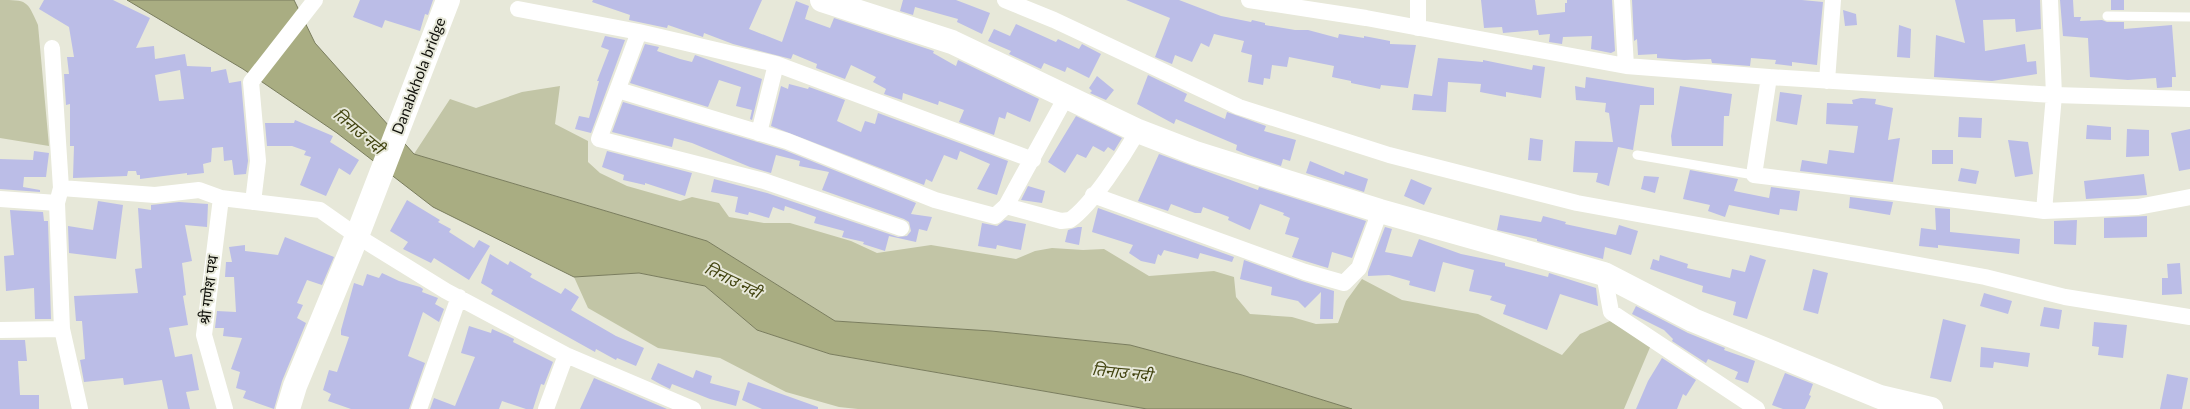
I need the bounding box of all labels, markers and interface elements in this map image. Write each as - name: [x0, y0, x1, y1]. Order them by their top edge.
- street label: Danabkhola bridge: [388, 15, 449, 137]
- water label: तिनाउ नदी: [330, 104, 391, 159]
- street label: श्री गणेश पथ: [195, 254, 221, 326]
- water label: तिनाउ नदी: [702, 258, 767, 303]
- water label: तिनाउ नदी: [1091, 359, 1156, 384]

